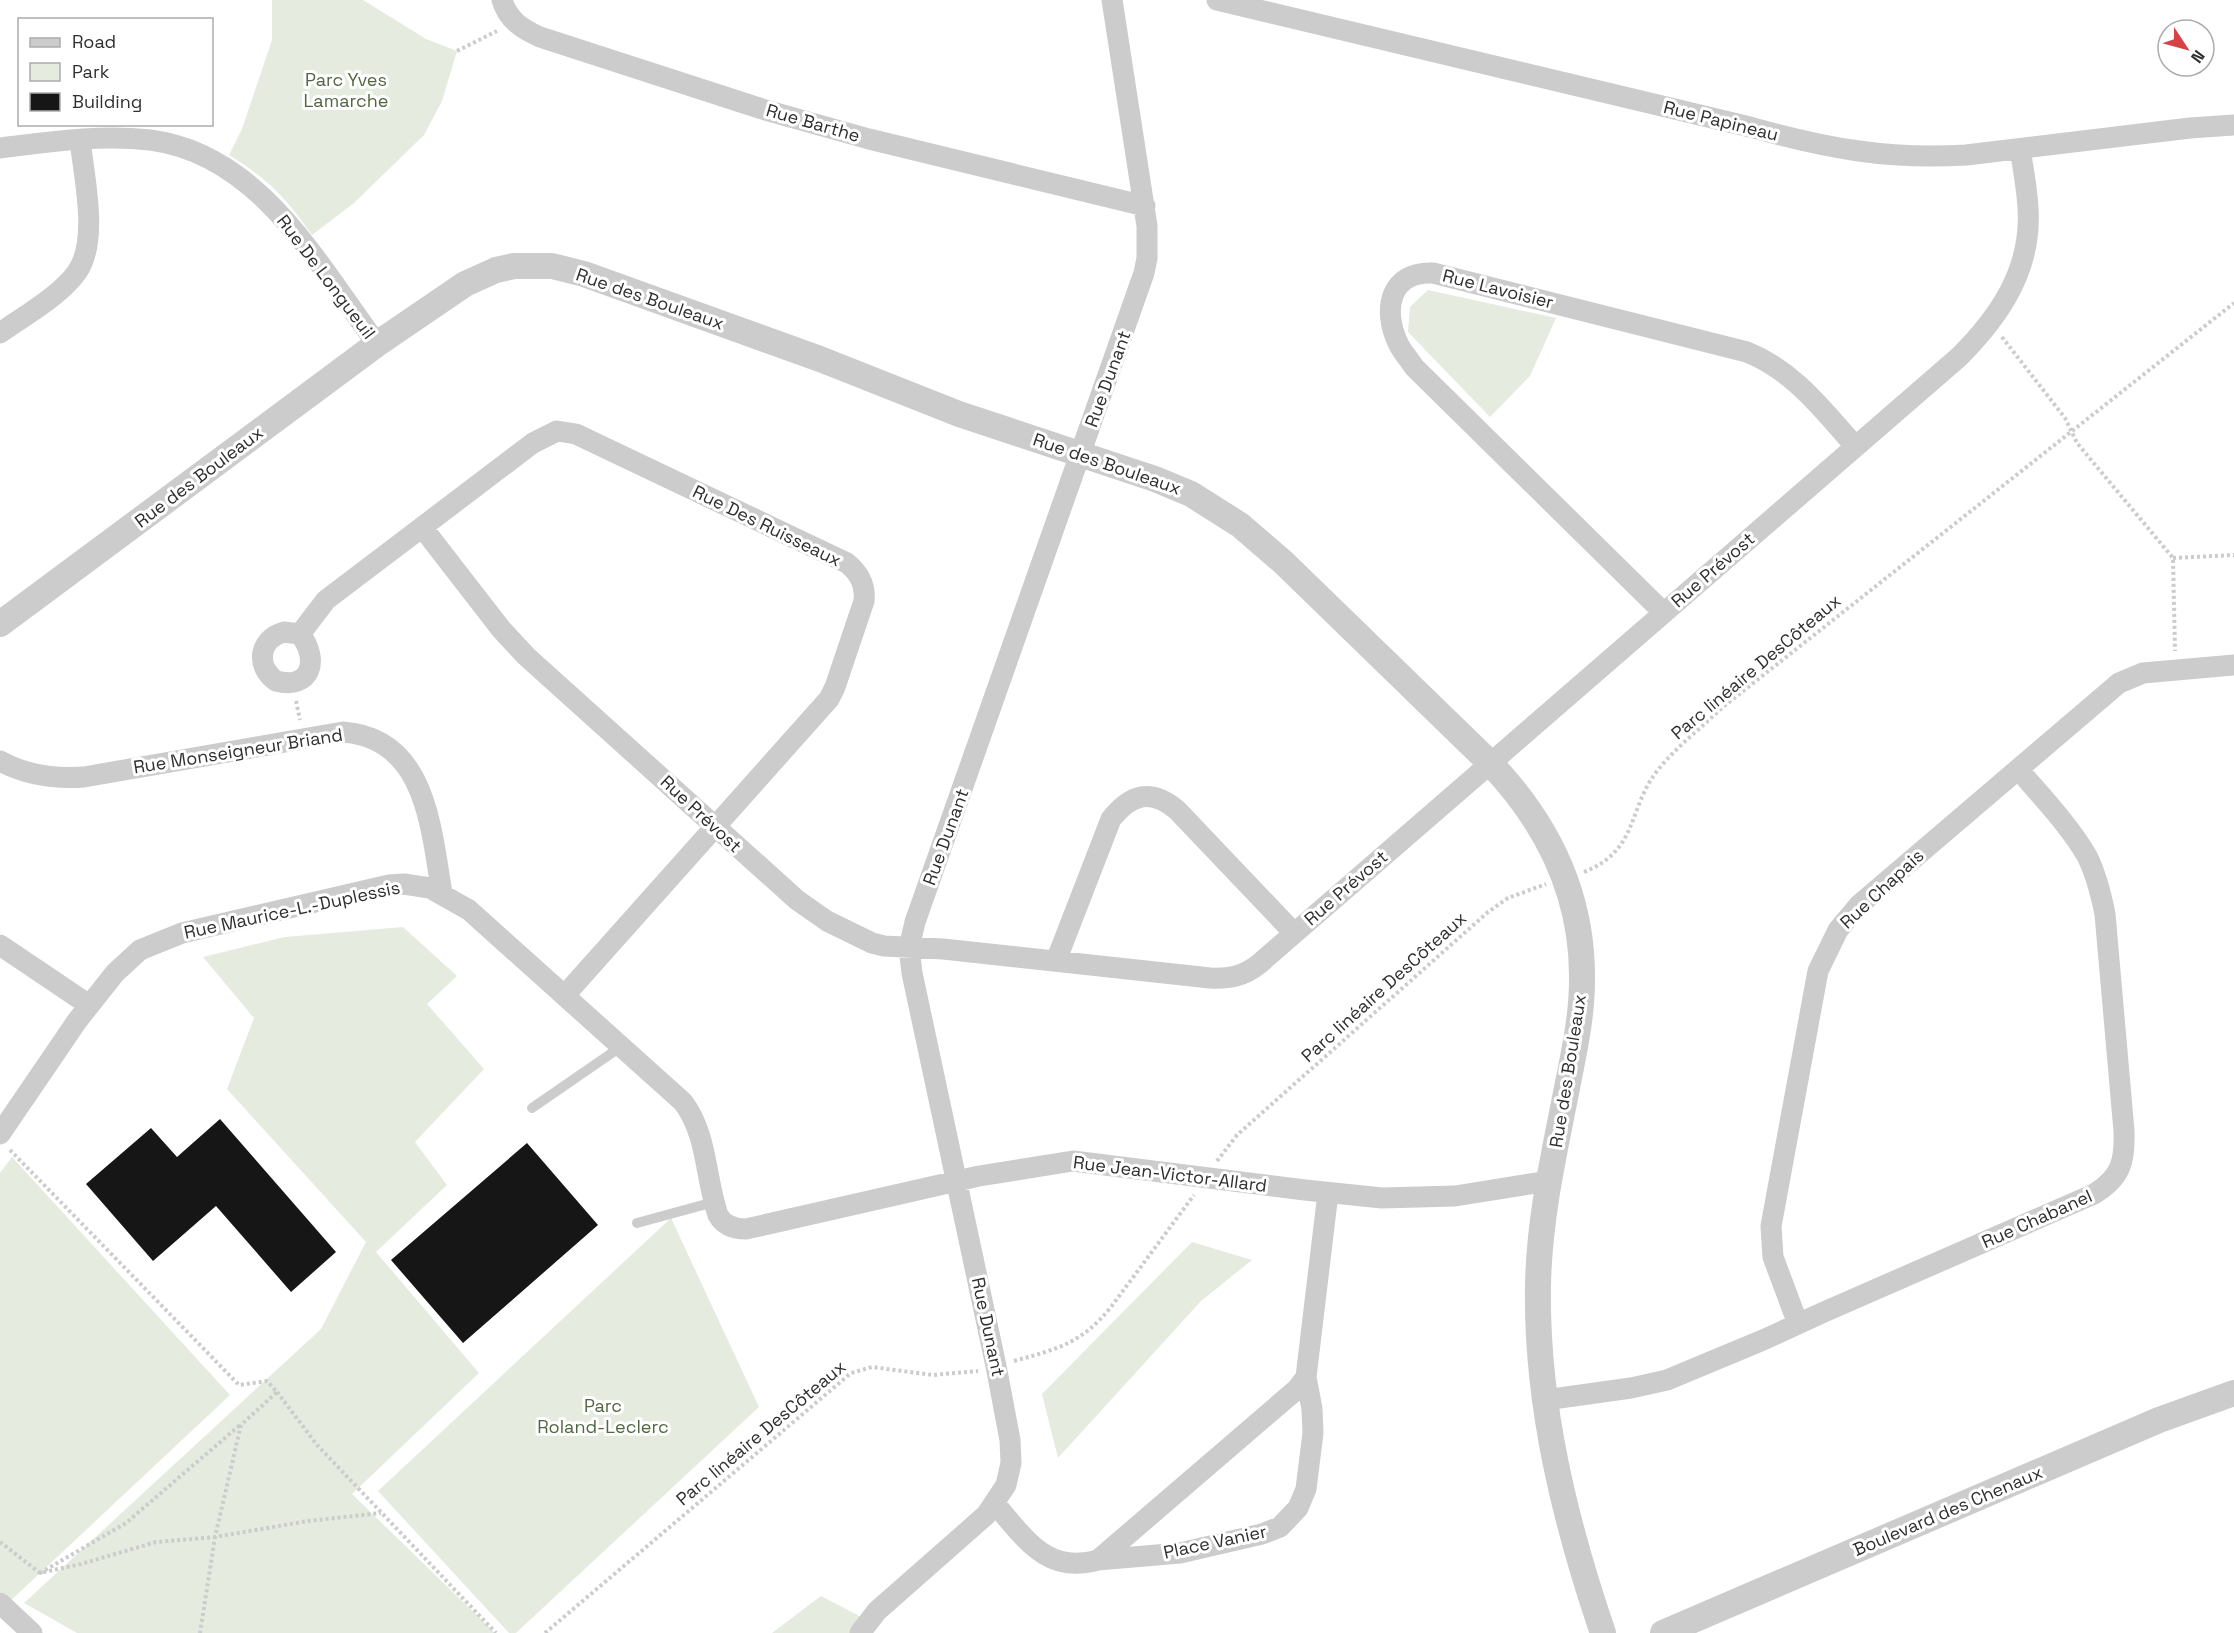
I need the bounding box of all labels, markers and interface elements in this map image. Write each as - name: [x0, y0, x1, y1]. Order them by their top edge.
- legend: [18, 18, 213, 126]
- north arrow: [2156, 18, 2216, 78]
- text: Road: [72, 30, 116, 53]
- text: N: [2186, 46, 2209, 67]
- text: Park: [72, 60, 110, 83]
- park label: Parc Yves Lamarche: [304, 68, 388, 112]
- text: Building: [72, 90, 142, 113]
- street label: Rue Papineau: [1661, 95, 1781, 146]
- street label: Rue Barthe: [764, 98, 863, 147]
- street label: Rue De Longueuil: [272, 210, 381, 343]
- street label: Rue des Bouleaux: [573, 262, 727, 335]
- street label: Rue Lavoisier: [1440, 264, 1556, 313]
- street label: Rue Dunant: [1079, 327, 1136, 430]
- street label: Rue des Bouleaux: [130, 421, 267, 532]
- street label: Rue des Bouleaux: [1030, 427, 1184, 500]
- street label: Rue Des Ruisseaux: [689, 480, 845, 572]
- street label: Rue Prévost: [1666, 527, 1759, 612]
- street label: Parc linéaire DesCôteaux: [1666, 589, 1845, 744]
- street label: Rue Monseigneur Briand: [132, 723, 344, 778]
- street label: Rue Prévost: [656, 770, 747, 857]
- street label: Rue Dunant: [917, 785, 974, 888]
- street label: Rue Chapais: [1835, 844, 1928, 933]
- street label: Rue Prévost: [1299, 845, 1392, 930]
- street label: Rue Maurice-L.-Duplessis: [182, 875, 402, 944]
- street label: Parc linéaire DesCôteaux: [1296, 906, 1471, 1067]
- street label: Rue des Bouleaux: [1544, 993, 1591, 1149]
- street label: Rue Jean-Victor-Allard: [1072, 1150, 1268, 1197]
- street label: Rue Chabanel: [1978, 1184, 2096, 1253]
- street label: Rue Dunant: [967, 1275, 1010, 1379]
- street label: Parc linéaire DesCôteaux: [671, 1355, 850, 1510]
- park label: Parc Roland-Leclerc: [537, 1394, 669, 1438]
- street label: Boulevard des Chenaux: [1850, 1460, 2046, 1561]
- street label: Place Vanier: [1161, 1519, 1269, 1564]

